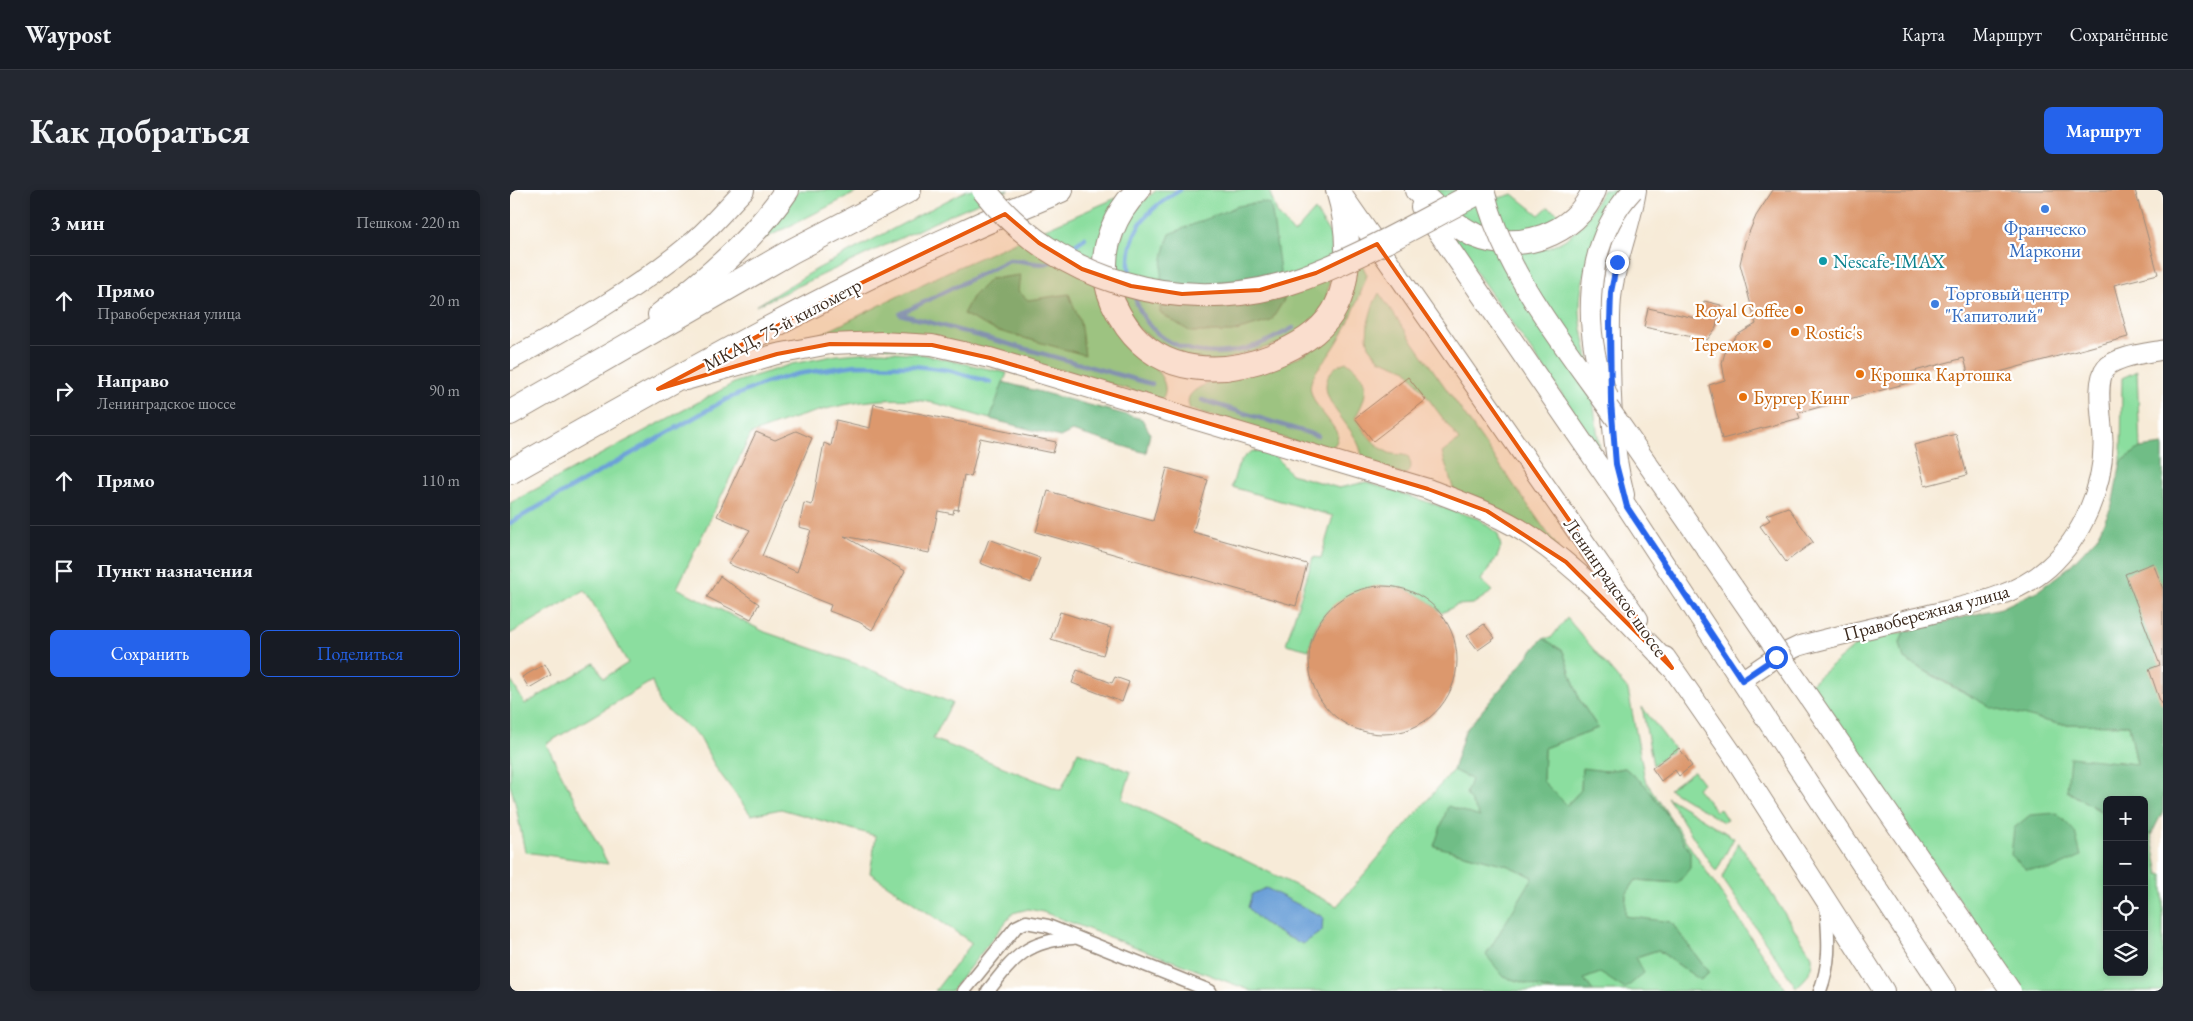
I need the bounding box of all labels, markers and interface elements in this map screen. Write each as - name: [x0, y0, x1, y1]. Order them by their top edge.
- text: Waypost: [25, 19, 111, 50]
- text: Карта: [1902, 23, 1945, 46]
- text: Маршрут: [1973, 23, 2042, 46]
- text: Сохранённые: [2070, 23, 2168, 46]
- button: Маршрут: [2044, 107, 2163, 154]
- text: Как добраться: [30, 108, 250, 153]
- marker: Франческо Маркони: [2039, 203, 2051, 215]
- text: 3 мин: [50, 209, 105, 236]
- text: Пешком · 220 m: [356, 212, 460, 233]
- place label: Франческо Маркони: [2004, 216, 2086, 263]
- place label: Nescafe-IMAX: [1833, 249, 1946, 274]
- route end: [1606, 251, 1629, 274]
- marker: Nescafe-IMAX: [1817, 255, 1829, 267]
- street label: МКАД, 75-й километр: [699, 272, 866, 377]
- text: Прямо: [97, 278, 155, 303]
- place label: Торговый центр "Капитолий": [1945, 281, 2069, 328]
- icon: ahead: [50, 287, 78, 315]
- text: 20 m: [429, 290, 460, 311]
- place label: Royal Coffee: [1695, 298, 1789, 323]
- marker: Торговый центр "Капитолий": [1929, 298, 1941, 310]
- text: Правобережная улица: [97, 303, 241, 324]
- marker: Royal Coffee: [1793, 304, 1805, 316]
- place label: Rostic's: [1805, 320, 1862, 345]
- marker: Rostic's: [1789, 326, 1801, 338]
- place label: Теремок: [1691, 332, 1757, 357]
- marker: Теремок: [1761, 338, 1773, 350]
- place label: Крошка Картошка: [1870, 362, 2012, 387]
- text: Направо: [97, 368, 169, 393]
- marker: Крошка Картошка: [1854, 368, 1866, 380]
- icon: right: [50, 377, 78, 405]
- text: 90 m: [429, 380, 460, 401]
- place label: Бургер Кинг: [1753, 385, 1850, 410]
- marker: Бургер Кинг: [1737, 391, 1749, 403]
- text: Ленинградское шоссе: [97, 393, 236, 414]
- icon: ahead: [50, 467, 78, 495]
- text: Прямо: [97, 468, 155, 493]
- text: 110 m: [421, 470, 460, 491]
- street label: Ленинградское шоссе: [1558, 513, 1673, 662]
- icon: arrive: [50, 557, 78, 585]
- text: Пункт назначения: [97, 558, 253, 583]
- street label: Правобережная улица: [1840, 578, 2012, 647]
- button: Сохранить: [50, 630, 250, 677]
- button: Поделиться: [260, 630, 460, 677]
- route start: [1765, 646, 1788, 669]
- map controls: [2103, 796, 2148, 976]
- button: +: [2103, 796, 2148, 841]
- button: −: [2103, 841, 2148, 886]
- button: locate: [2103, 886, 2148, 931]
- button: layers: [2103, 931, 2148, 976]

